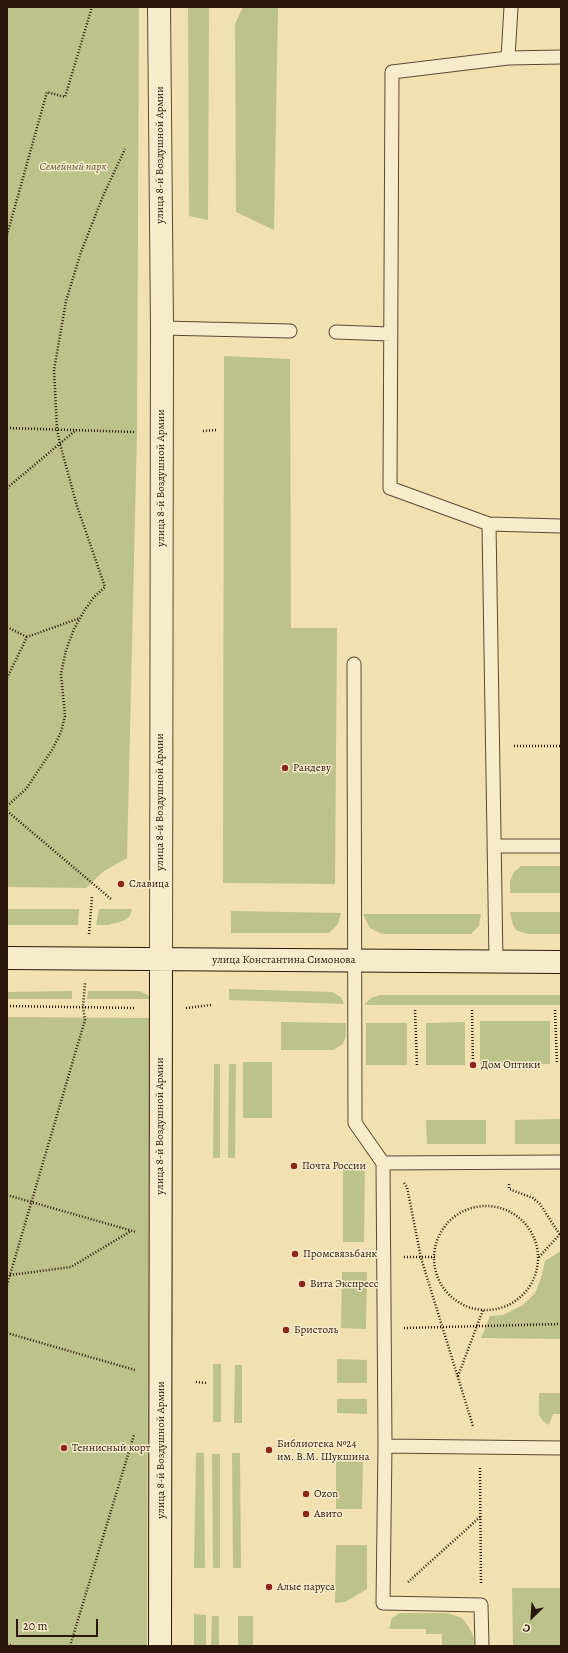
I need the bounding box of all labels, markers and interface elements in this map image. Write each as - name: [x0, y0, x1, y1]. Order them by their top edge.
- street label: улица 8-й Воздушной Армии: [153, 86, 167, 224]
- park label: Семейный парк: [40, 160, 106, 174]
- street label: улица 8-й Воздушной Армии: [154, 409, 168, 547]
- street label: улица 8-й Воздушной Армии: [153, 733, 167, 871]
- place label: Рандеву: [293, 761, 331, 775]
- marker: Рандеву: [280, 763, 290, 773]
- place label: Славица: [129, 877, 169, 891]
- marker: Славица: [116, 879, 126, 889]
- street label: улица Константина Симонова: [212, 953, 356, 967]
- street label: улица 8-й Воздушной Армии: [153, 1057, 167, 1195]
- place label: Дом Оптики: [481, 1058, 540, 1072]
- marker: Дом Оптики: [468, 1060, 478, 1070]
- place label: Почта России: [302, 1159, 366, 1173]
- marker: Почта России: [289, 1161, 299, 1171]
- place label: Промсвязьбанк: [303, 1247, 377, 1261]
- marker: Промсвязьбанк: [290, 1249, 300, 1259]
- place label: Вита Экспресс: [310, 1277, 378, 1291]
- marker: Вита Экспресс: [297, 1279, 307, 1289]
- place label: Бристоль: [294, 1323, 338, 1337]
- marker: Бристоль: [281, 1325, 291, 1335]
- street label: улица 8-й Воздушной Армии: [154, 1381, 168, 1519]
- place label: Библиотека №24 им. В.М. Шукшина: [277, 1437, 370, 1463]
- place label: Теннисный корт: [72, 1441, 150, 1455]
- marker: Теннисный корт: [59, 1443, 69, 1453]
- marker: Библиотека №24 им. В.М. Шукшина: [264, 1445, 274, 1455]
- place label: Ozon: [314, 1487, 338, 1501]
- marker: Ozon: [301, 1489, 311, 1499]
- place label: Авито: [314, 1507, 342, 1521]
- marker: Авито: [301, 1509, 311, 1519]
- place label: Алые паруса: [277, 1580, 335, 1594]
- marker: Алые паруса: [264, 1582, 274, 1592]
- north arrow: [512, 1597, 552, 1637]
- scale bar: [18, 1611, 100, 1637]
- text: 20 m: [23, 1618, 47, 1634]
- text: С: [520, 1620, 533, 1637]

